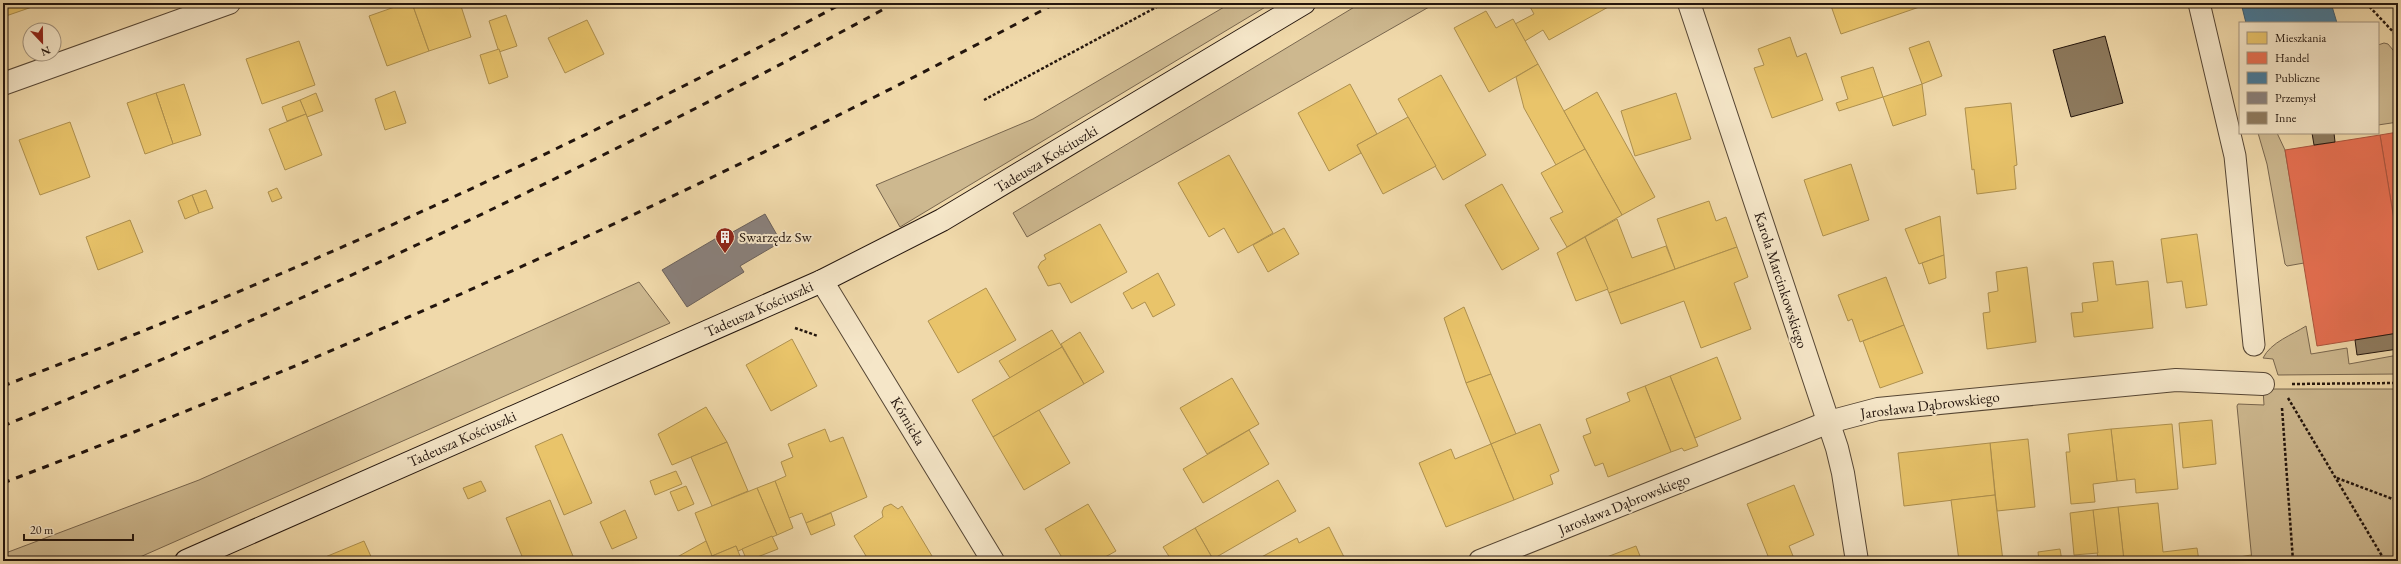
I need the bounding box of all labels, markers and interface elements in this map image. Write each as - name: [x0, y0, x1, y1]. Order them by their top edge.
- north arrow: [22, 22, 62, 62]
- legend: [2239, 22, 2379, 134]
- text: Mieszkania: [2275, 30, 2327, 46]
- text: N: [39, 43, 52, 59]
- text: Handel: [2275, 50, 2310, 66]
- text: Publiczne: [2275, 70, 2320, 86]
- text: Przemysł: [2275, 90, 2316, 106]
- text: Inne: [2275, 110, 2297, 126]
- street label: Tadeusza Kościuszki: [991, 120, 1101, 197]
- street label: Karola Marcinkowskiego: [1750, 209, 1813, 351]
- building icon: Swarzędz Sw: [714, 226, 736, 254]
- place label: Swarzędz Sw: [739, 227, 812, 246]
- street label: Tadeusza Kościuszki: [702, 276, 816, 341]
- street label: Jarosława Dąbrowskiego: [1857, 387, 2001, 423]
- street label: Kórnicka: [887, 393, 930, 449]
- street label: Tadeusza Kościuszki: [405, 406, 519, 471]
- street label: Jarosława Dąbrowskiego: [1553, 468, 1692, 539]
- scale bar: [24, 516, 133, 542]
- text: 20 m: [30, 522, 54, 538]

